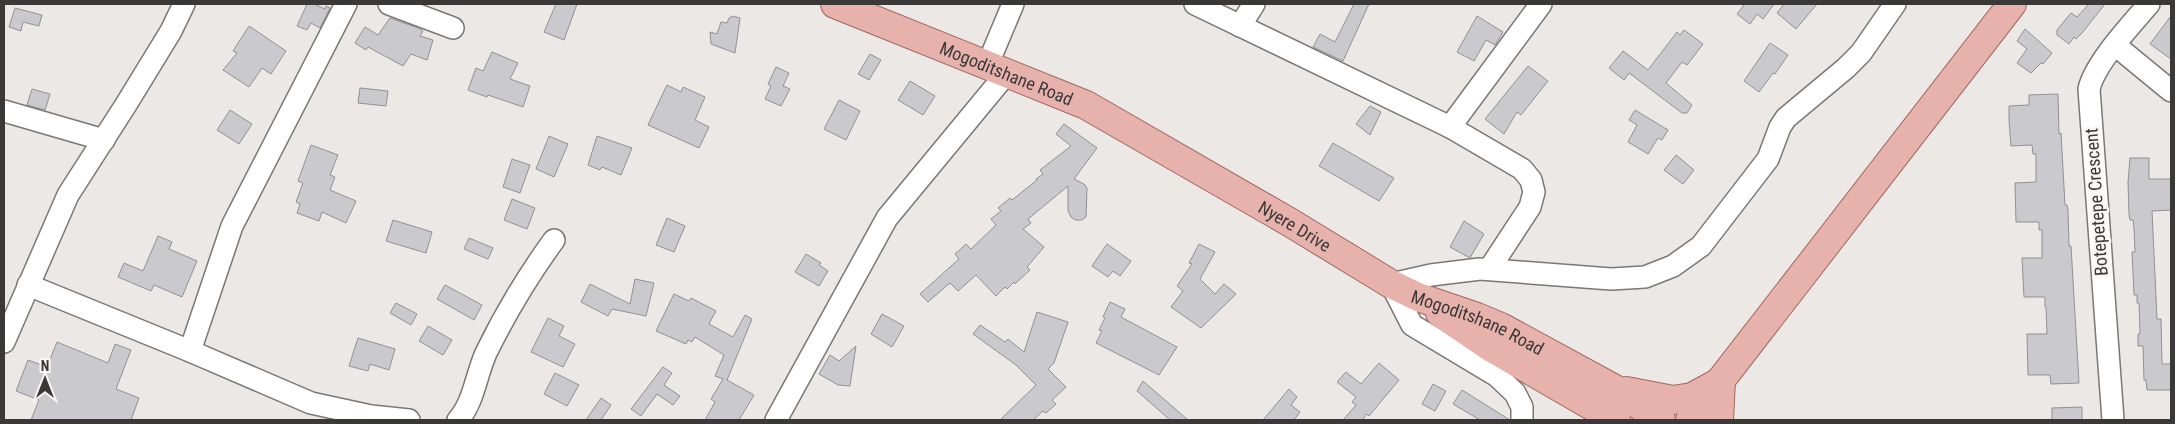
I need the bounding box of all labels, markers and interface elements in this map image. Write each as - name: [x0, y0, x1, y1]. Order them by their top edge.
- street label: Mogoditshane Road: [937, 37, 1076, 109]
- street label: Botepetepe Crescent: [2080, 127, 2112, 277]
- street label: Nyere Drive: [1255, 196, 1335, 256]
- street label: Mogoditshane Road: [1409, 285, 1548, 359]
- north arrow: [20, 354, 70, 404]
- text: N: [41, 358, 49, 374]

